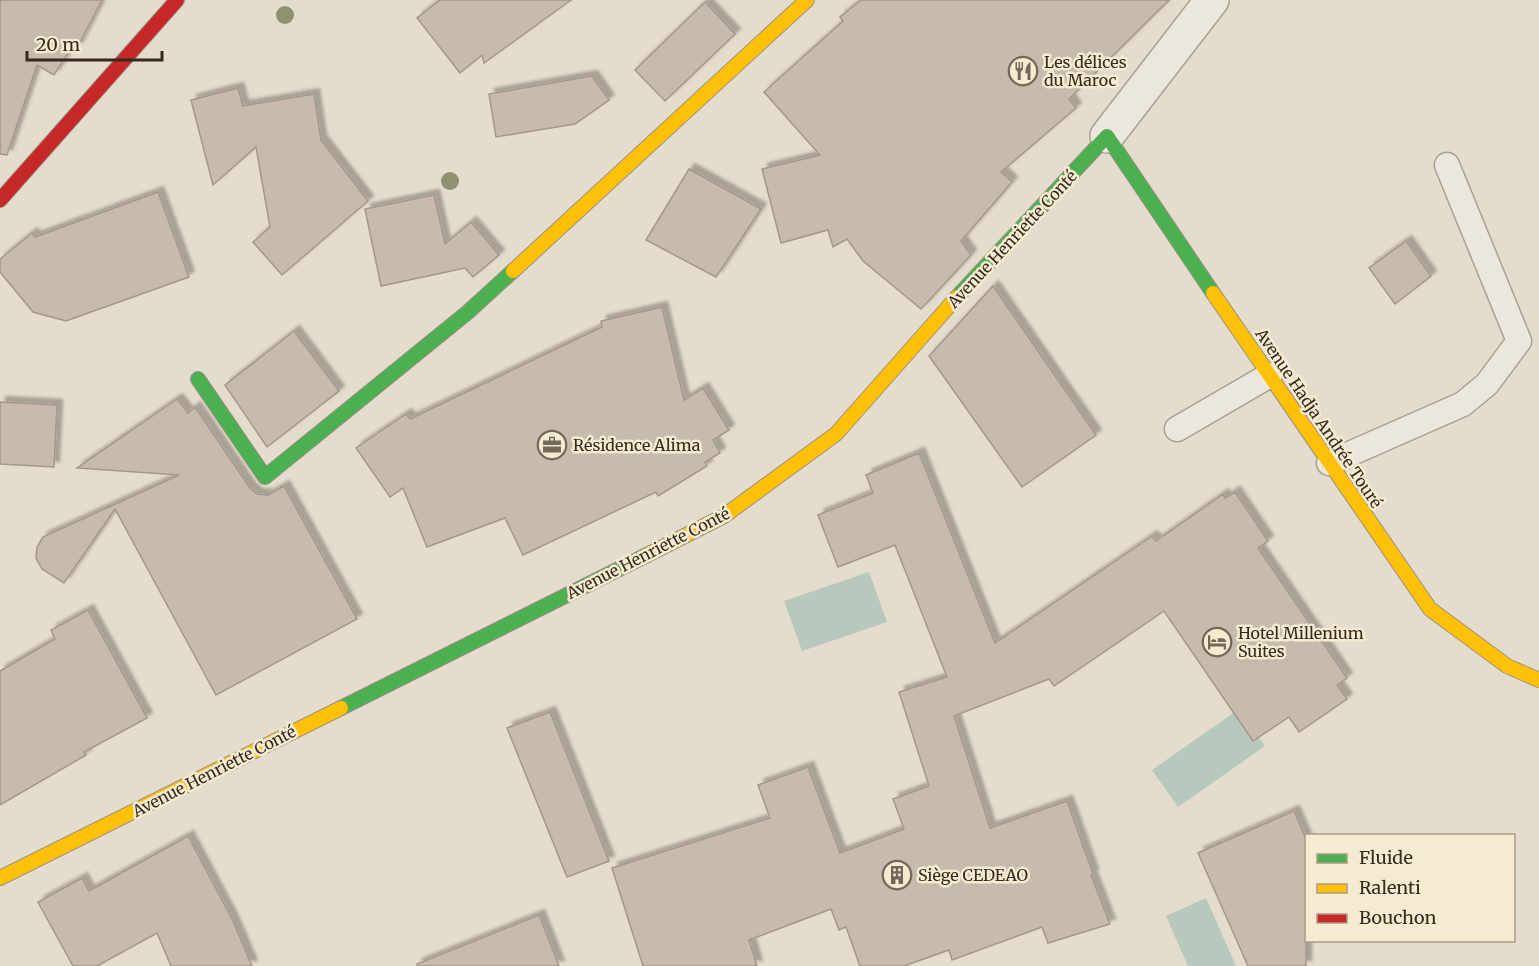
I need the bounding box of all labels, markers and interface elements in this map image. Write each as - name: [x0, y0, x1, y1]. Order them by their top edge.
- scale bar: [27, 24, 162, 62]
- text: 20 m: [36, 33, 80, 56]
- place label: Les délices du Maroc: [1044, 52, 1127, 90]
- restaurant icon: Les délices du Maroc: [1007, 55, 1039, 87]
- street label: Avenue Henriette Conté: [942, 166, 1081, 313]
- street label: Avenue Hadja Andrée Touré: [1251, 324, 1387, 512]
- office icon: Résidence Alima: [536, 429, 568, 461]
- place label: Résidence Alima: [573, 435, 701, 455]
- street label: Avenue Henriette Conté: [562, 503, 733, 603]
- place label: Hotel Millenium Suites: [1238, 623, 1364, 661]
- hotel icon: Hotel Millenium Suites: [1201, 626, 1233, 658]
- street label: Avenue Henriette Conté: [128, 721, 299, 821]
- legend: [1305, 834, 1515, 942]
- text: Fluide: [1359, 846, 1413, 869]
- building icon: Siège CEDEAO: [881, 859, 913, 891]
- place label: Siège CEDEAO: [918, 865, 1028, 885]
- text: Ralenti: [1359, 876, 1421, 899]
- text: Bouchon: [1359, 906, 1436, 929]

